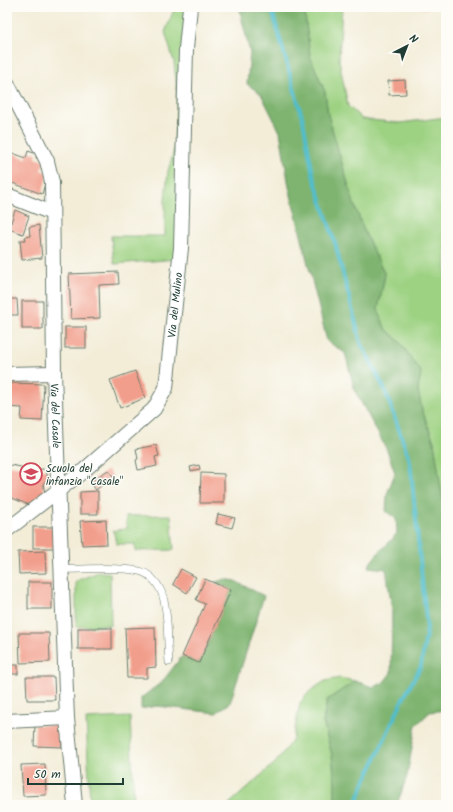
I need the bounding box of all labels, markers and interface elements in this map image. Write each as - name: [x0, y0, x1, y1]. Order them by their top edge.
- north arrow: [387, 26, 427, 66]
- text: N: [404, 30, 422, 48]
- street label: Via del Mulino: [163, 272, 188, 339]
- street label: Via del Casale: [44, 383, 65, 449]
- place label: Scuola del infanzia "Casale": [46, 460, 124, 491]
- school or university icon: Scuola del infanzia "Casale": [18, 461, 44, 487]
- scale bar: [28, 760, 123, 786]
- text: 50 m: [34, 765, 61, 784]

